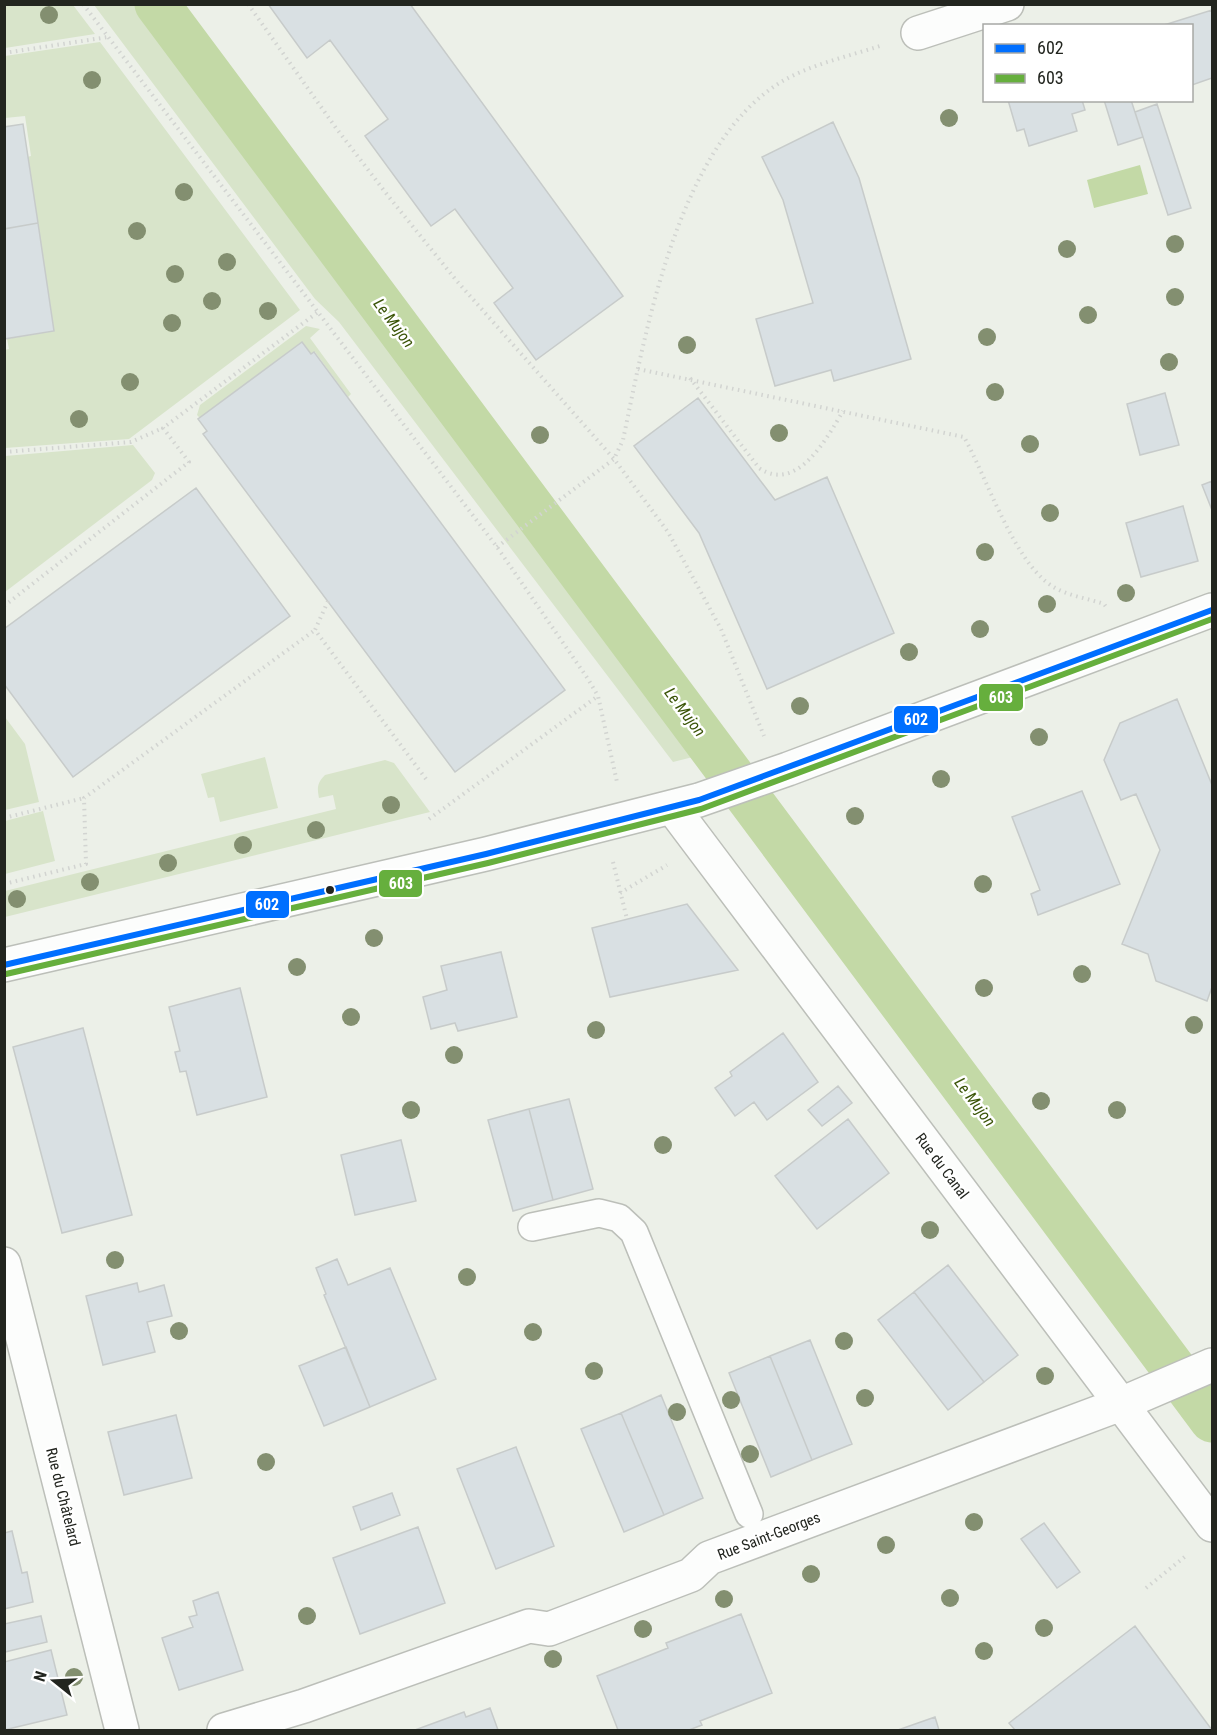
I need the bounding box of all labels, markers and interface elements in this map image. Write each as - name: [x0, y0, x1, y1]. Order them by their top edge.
- legend: [983, 24, 1193, 102]
- text: 602: [1037, 37, 1064, 58]
- text: 603: [1037, 67, 1064, 88]
- water label: Le Mujon: [369, 295, 419, 351]
- line badge: 603: [978, 683, 1024, 712]
- water label: Le Mujon: [660, 684, 710, 740]
- text: 603: [989, 688, 1013, 707]
- line badge: 602: [893, 705, 939, 734]
- text: 602: [904, 710, 928, 729]
- line badge: 603: [378, 869, 423, 898]
- text: 603: [389, 874, 413, 893]
- unlabelled marker: [324, 884, 336, 896]
- line badge: 602: [245, 890, 290, 919]
- text: 602: [255, 895, 279, 914]
- water label: Le Mujon: [950, 1074, 1000, 1130]
- street label: Rue du Canal: [912, 1130, 972, 1202]
- street label: Rue du Châtelard: [42, 1446, 84, 1548]
- street label: Rue Saint-Georges: [715, 1508, 823, 1564]
- north arrow: [24, 1651, 84, 1711]
- text: N: [30, 1669, 51, 1684]

